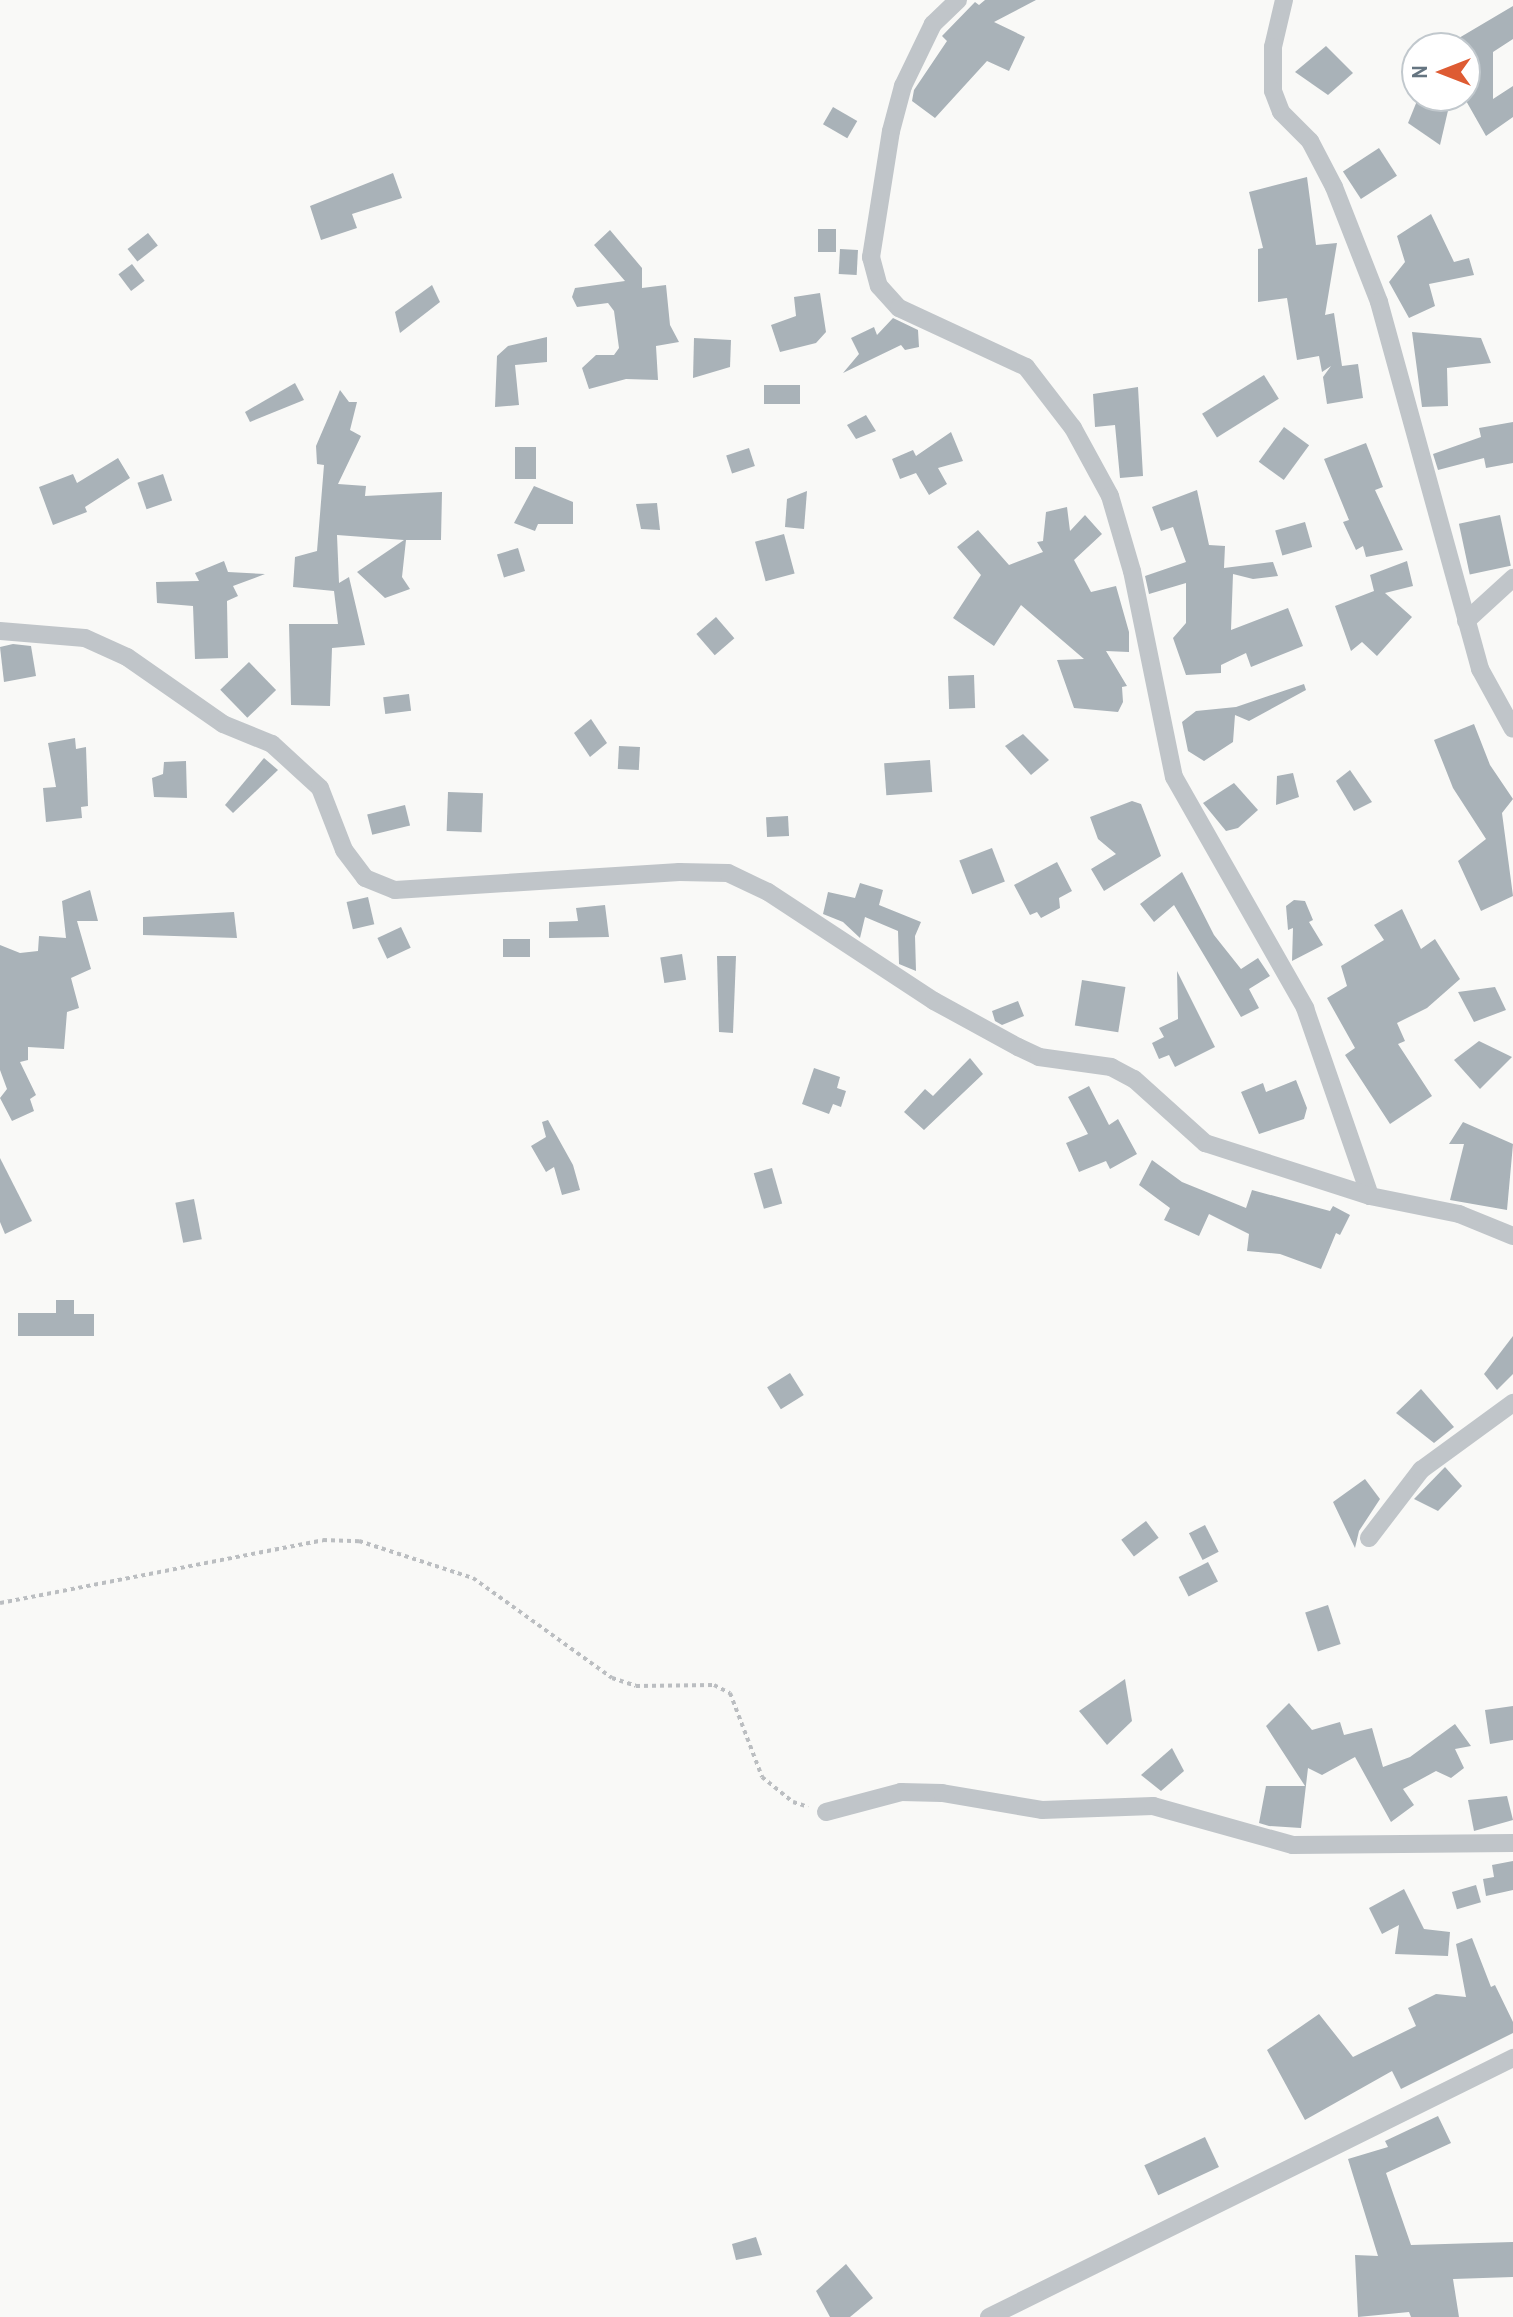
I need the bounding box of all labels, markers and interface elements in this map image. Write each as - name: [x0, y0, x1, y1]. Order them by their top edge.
- north arrow: [1401, 32, 1481, 112]
- text: N: [1404, 65, 1434, 79]

